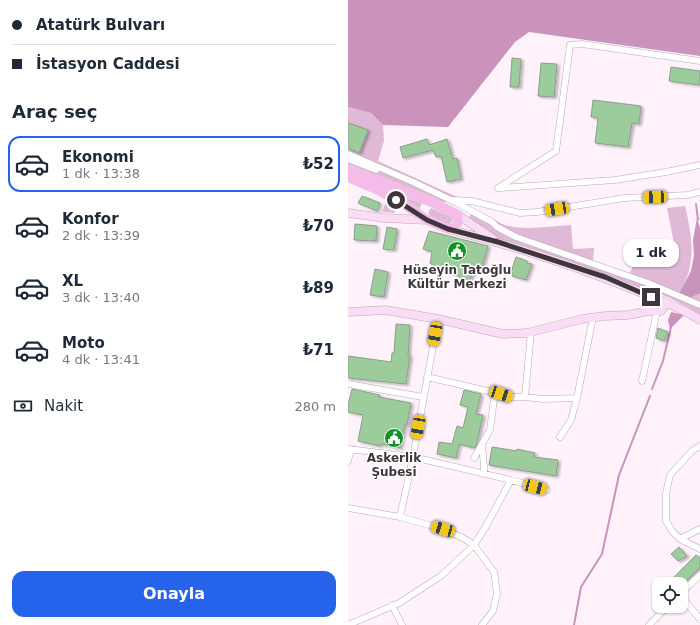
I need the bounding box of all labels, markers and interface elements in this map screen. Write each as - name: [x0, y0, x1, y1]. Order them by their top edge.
- text: Atatürk Bulvarı: [36, 16, 165, 34]
- text: İstasyon Caddesi: [36, 55, 180, 73]
- text: Araç seç: [12, 101, 97, 122]
- icon: car: [14, 146, 50, 182]
- text: Ekonomi: [62, 148, 134, 166]
- text: ₺52: [303, 155, 334, 173]
- text: 1 dk · 13:38: [62, 166, 140, 181]
- route start: [387, 191, 405, 209]
- car: [643, 191, 667, 203]
- car: [544, 201, 570, 217]
- icon: car: [14, 208, 50, 244]
- text: Konfor: [62, 210, 119, 228]
- text: ₺70: [303, 217, 334, 235]
- text: 2 dk · 13:39: [62, 228, 140, 243]
- callout: 1 dk: [623, 239, 679, 267]
- public building icon: Hüseyin Tatoğlu Kültür Merkezi: [446, 240, 468, 262]
- text: 1 dk: [635, 245, 667, 260]
- place label: Hüseyin Tatoğlu Kültür Merkezi: [403, 263, 511, 291]
- icon: car: [14, 270, 50, 306]
- text: XL: [62, 272, 83, 290]
- text: ₺89: [303, 279, 334, 297]
- route end: [642, 288, 660, 306]
- text: 3 dk · 13:40: [62, 290, 140, 305]
- car: [427, 321, 443, 347]
- icon: car: [14, 332, 50, 368]
- text: Moto: [62, 334, 105, 352]
- text: ₺71: [303, 341, 334, 359]
- text: 4 dk · 13:41: [62, 352, 140, 367]
- car: [488, 385, 514, 403]
- icon: cash: [12, 395, 34, 417]
- text: Nakit: [44, 397, 83, 415]
- text: 280 m: [294, 399, 336, 414]
- car: [410, 414, 426, 440]
- public building icon: Askerlik Şubesi: [383, 427, 405, 449]
- place label: Askerlik Şubesi: [367, 451, 422, 479]
- car: [522, 478, 548, 496]
- car: [430, 520, 456, 538]
- button: Onayla: [12, 571, 336, 617]
- map controls: [652, 577, 688, 613]
- button: locate: [652, 577, 688, 613]

